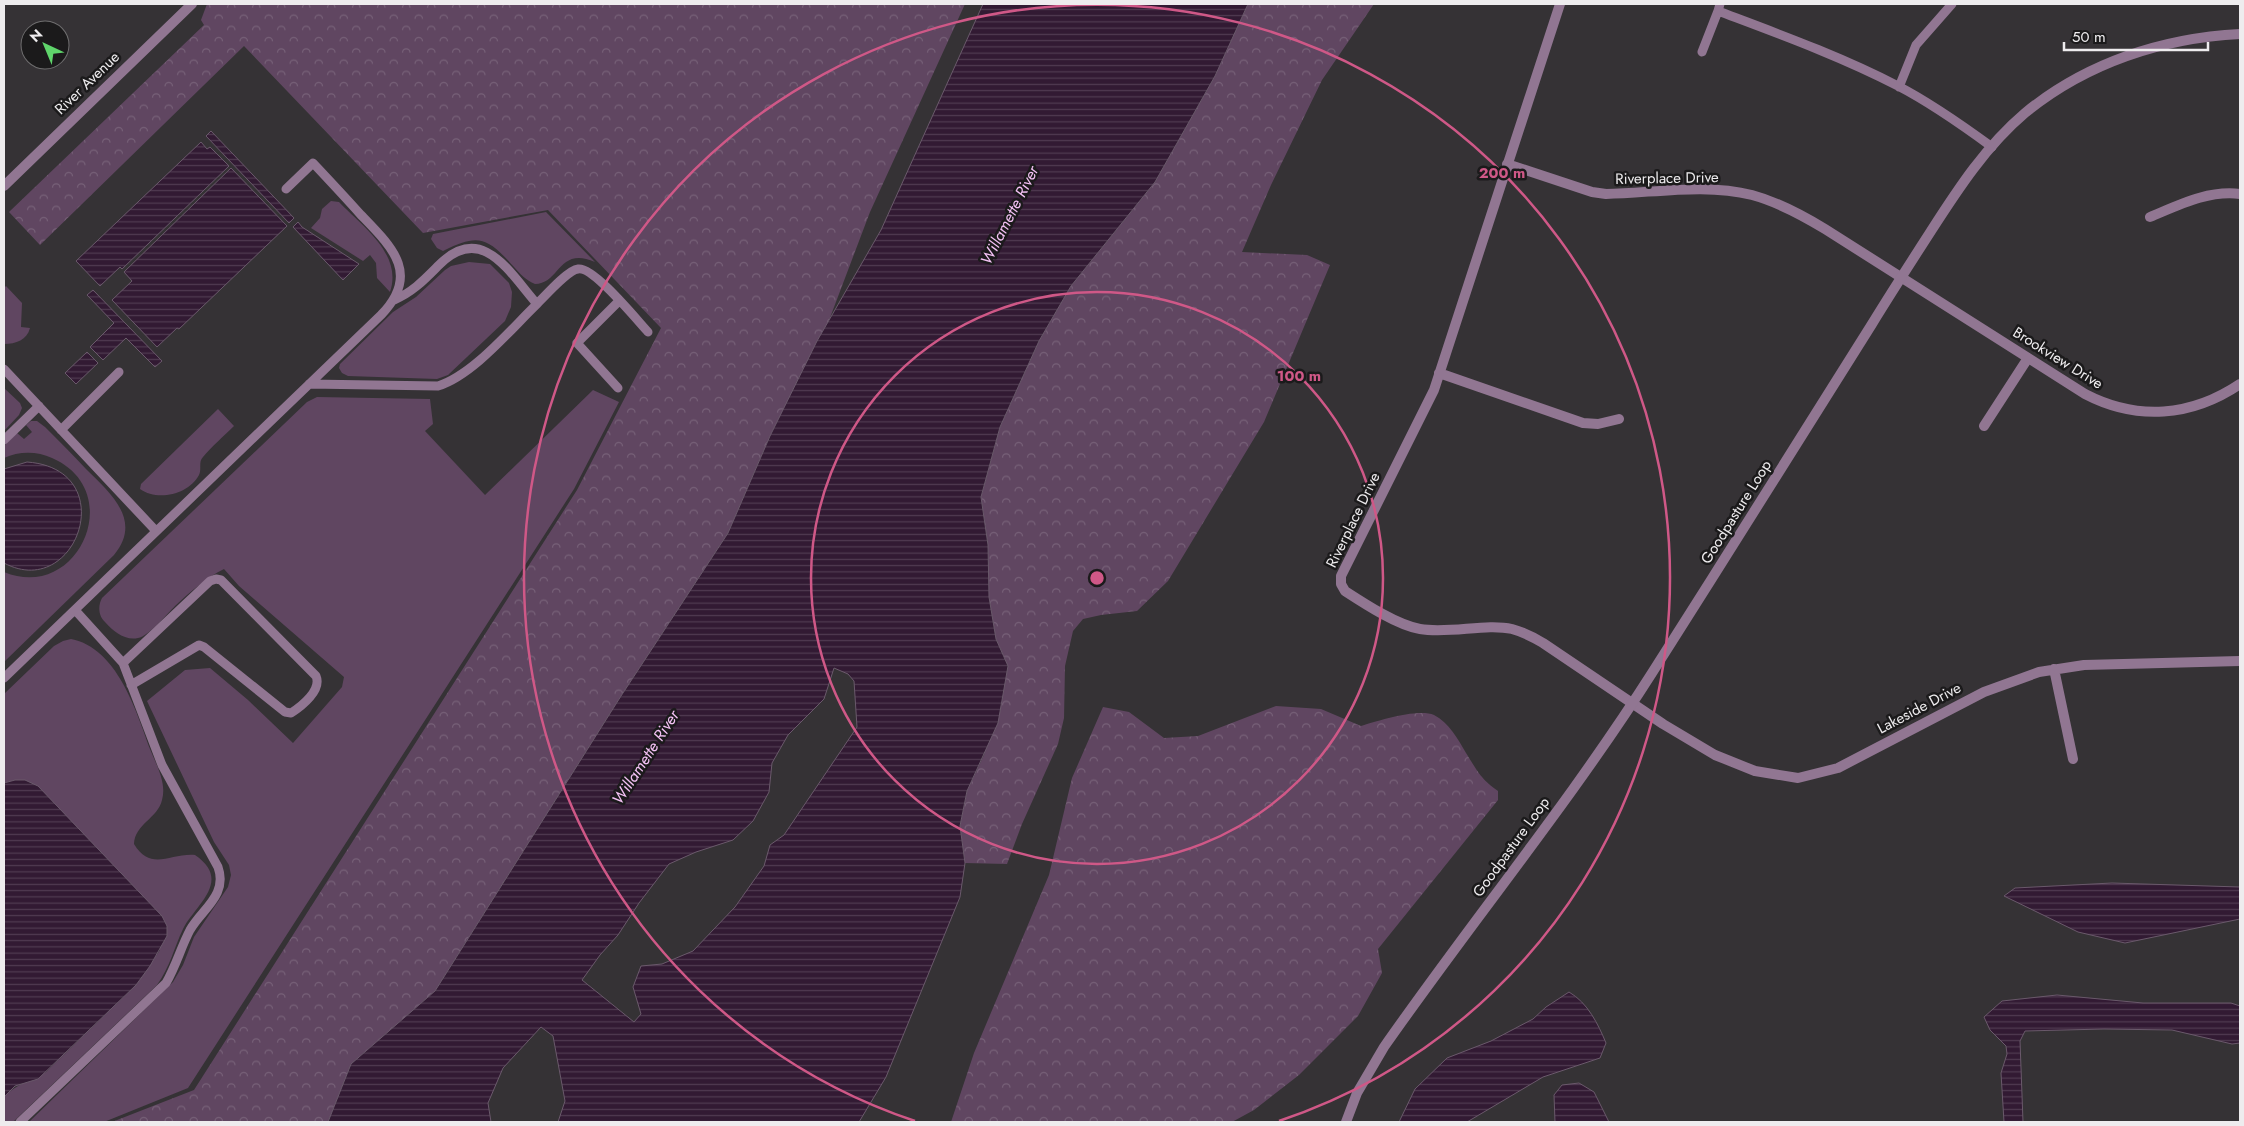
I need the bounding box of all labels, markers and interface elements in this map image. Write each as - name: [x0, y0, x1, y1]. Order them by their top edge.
- north arrow: [20, 20, 70, 70]
- scale bar: [2064, 20, 2208, 52]
- text: N: [25, 25, 47, 47]
- text: 50 m: [2072, 26, 2106, 48]
- street label: River Avenue: [50, 46, 125, 120]
- water label: Willamette River: [975, 160, 1045, 269]
- text: 200 m: [1479, 162, 1525, 184]
- street label: Riverplace Drive: [1615, 166, 1719, 190]
- street label: Brookview Drive: [2009, 322, 2108, 395]
- text: 100 m: [1277, 365, 1321, 387]
- street label: Goodpasture Loop: [1695, 455, 1777, 568]
- street label: Riverplace Drive: [1320, 468, 1386, 571]
- centre of rings: [1088, 569, 1106, 587]
- street label: Lakeside Drive: [1873, 677, 1965, 739]
- water label: Willamette River: [606, 704, 685, 809]
- street label: Goodpasture Loop: [1467, 792, 1555, 901]

